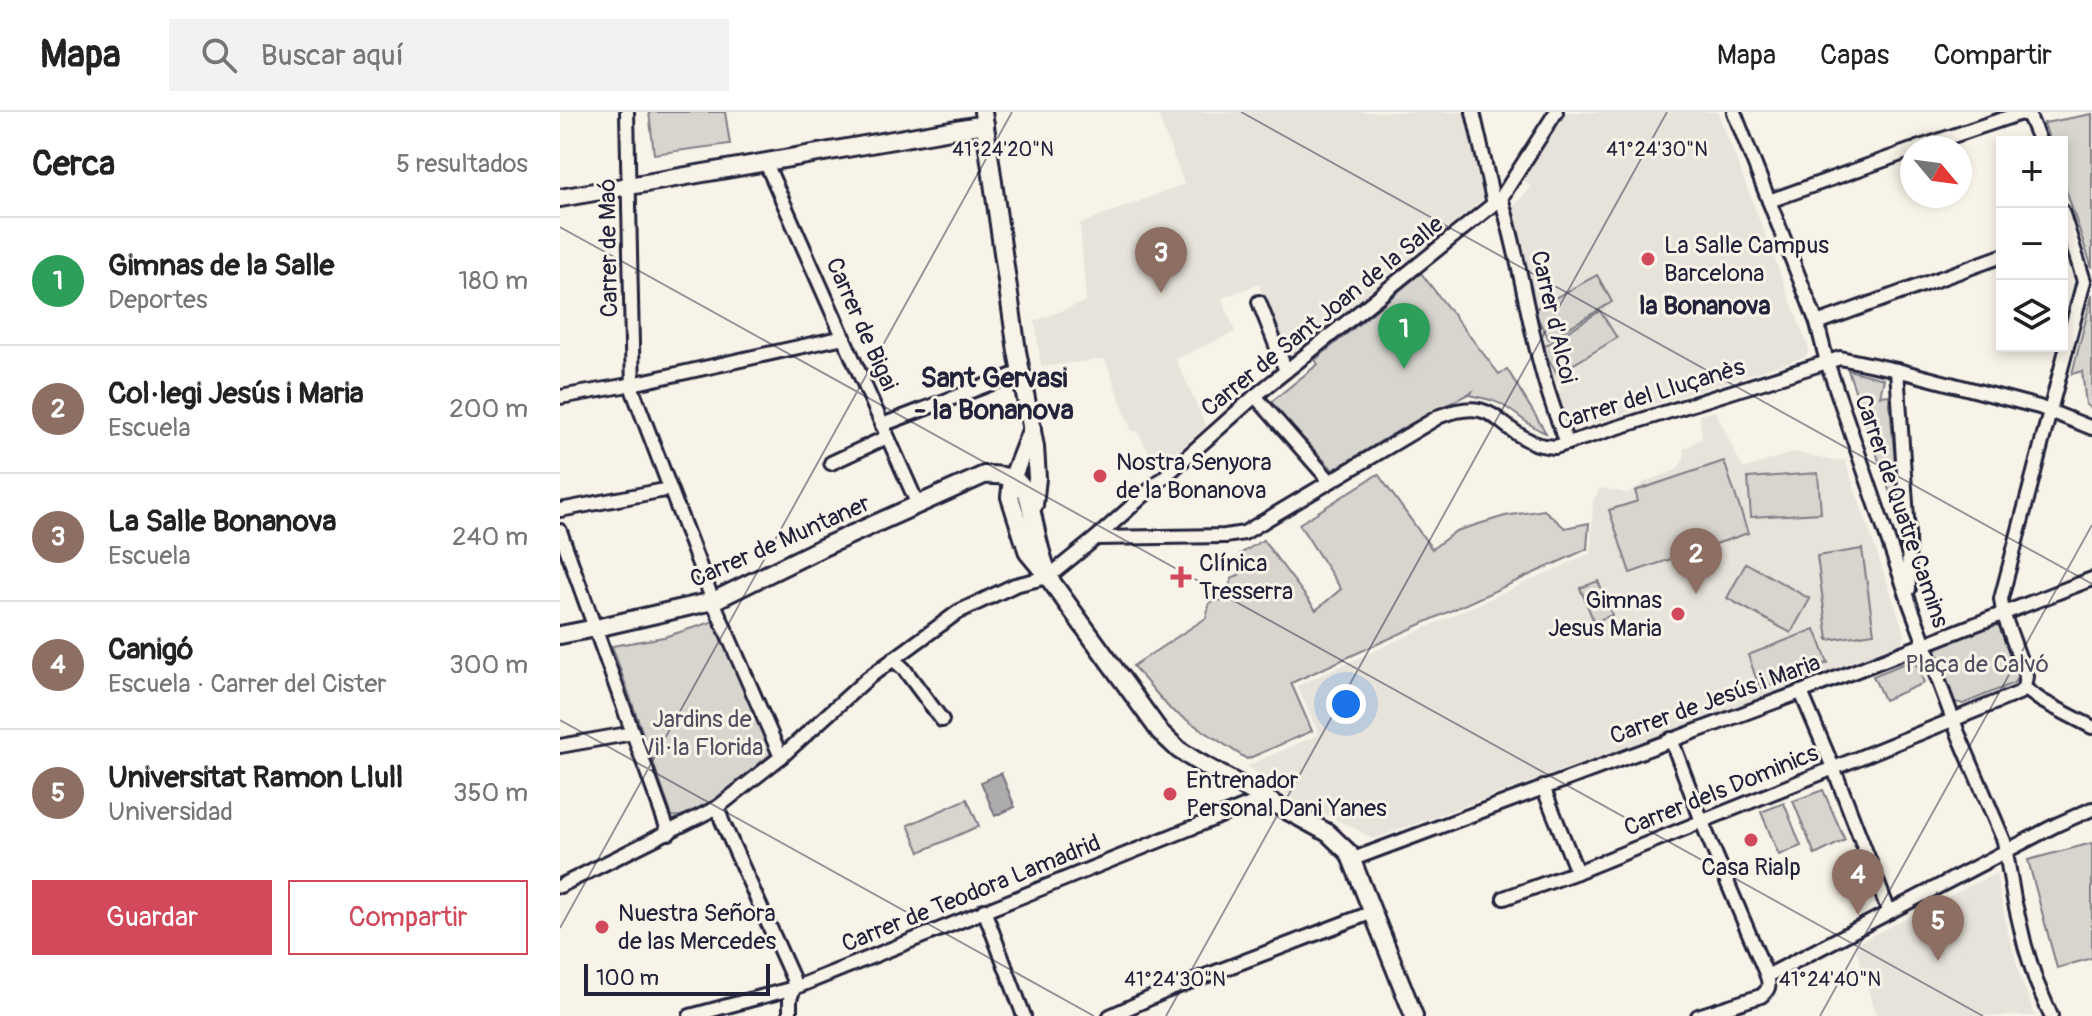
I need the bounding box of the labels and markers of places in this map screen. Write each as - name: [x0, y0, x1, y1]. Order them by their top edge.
- pin: 3: [1135, 227, 1187, 293]
- place label: La Salle Campus Barcelona: [1664, 231, 1829, 288]
- marker: La Salle Campus Barcelona: [1639, 250, 1657, 268]
- pin: 1: [1378, 303, 1430, 369]
- place label: Nostra Senyora de la Bonanova: [1116, 448, 1272, 505]
- marker: Nostra Senyora de la Bonanova: [1091, 467, 1109, 485]
- pin: 2: [1670, 528, 1722, 594]
- place label: Clínica Tresserra: [1199, 549, 1293, 606]
- marker: Clínica Tresserra: [1170, 566, 1192, 588]
- place label: Gimnas Jesus Maria: [1548, 586, 1662, 643]
- marker: Gimnas Jesus Maria: [1669, 605, 1687, 623]
- place label: Entrenador Personal Dani Yanes: [1186, 766, 1387, 823]
- marker: Entrenador Personal Dani Yanes: [1161, 785, 1179, 803]
- marker: Casa Rialp: [1742, 831, 1760, 849]
- pin: 4: [1832, 849, 1884, 915]
- place label: Casa Rialp: [1701, 853, 1801, 882]
- pin: 5: [1912, 895, 1964, 961]
- place label: Nuestra Señora de las Mercedes: [618, 899, 776, 956]
- marker: Nuestra Señora de las Mercedes: [593, 918, 611, 936]

